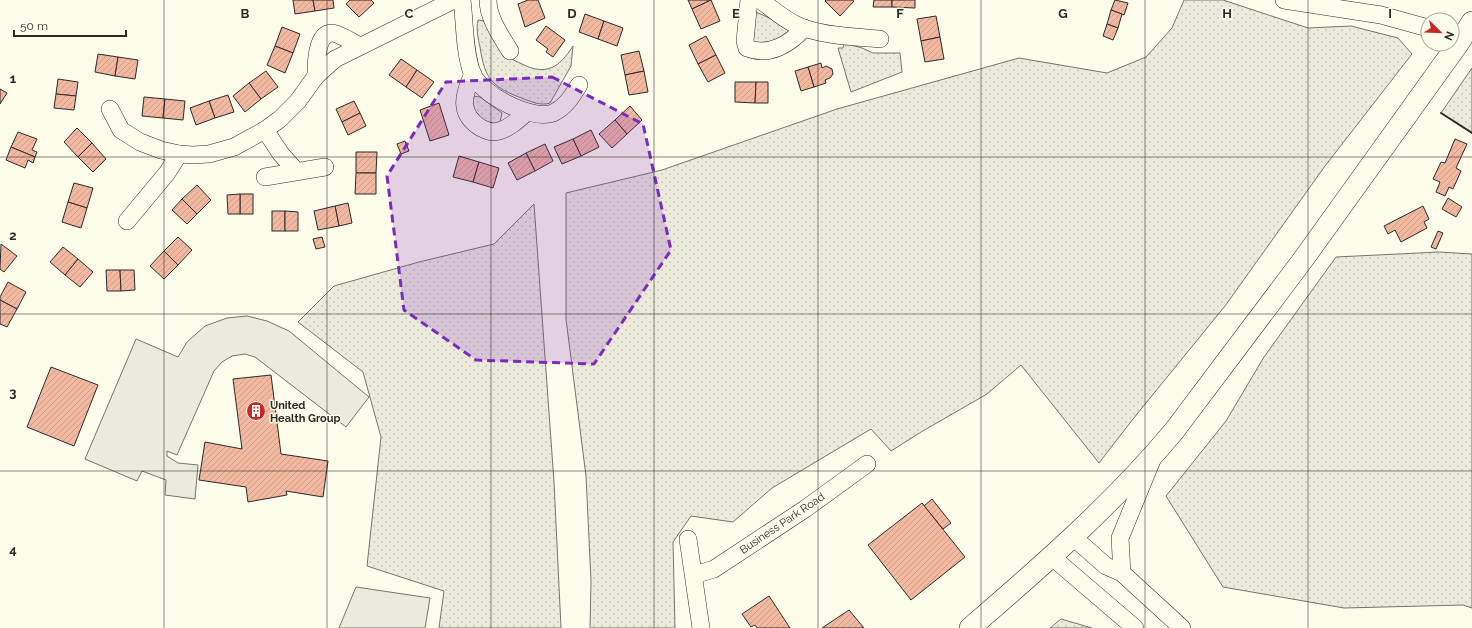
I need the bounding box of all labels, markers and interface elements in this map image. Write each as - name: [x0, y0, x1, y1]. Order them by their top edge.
- text: B: [241, 6, 250, 21]
- text: C: [405, 6, 414, 21]
- text: D: [567, 6, 577, 21]
- text: E: [732, 6, 740, 21]
- text: F: [896, 6, 904, 21]
- text: G: [1058, 6, 1068, 21]
- text: H: [1222, 6, 1232, 21]
- text: I: [1388, 6, 1392, 21]
- scale bar: [14, 12, 126, 38]
- north arrow: [1420, 12, 1460, 52]
- text: 50 m: [20, 19, 48, 33]
- text: N: [1441, 29, 1456, 42]
- text: 1: [10, 71, 17, 86]
- text: 2: [9, 228, 17, 243]
- text: 3: [9, 385, 17, 400]
- place label: United Health Group: [270, 399, 341, 425]
- building icon: United Health Group: [245, 400, 267, 422]
- street label: Business Park Road: [737, 490, 827, 557]
- text: 4: [9, 542, 17, 557]

